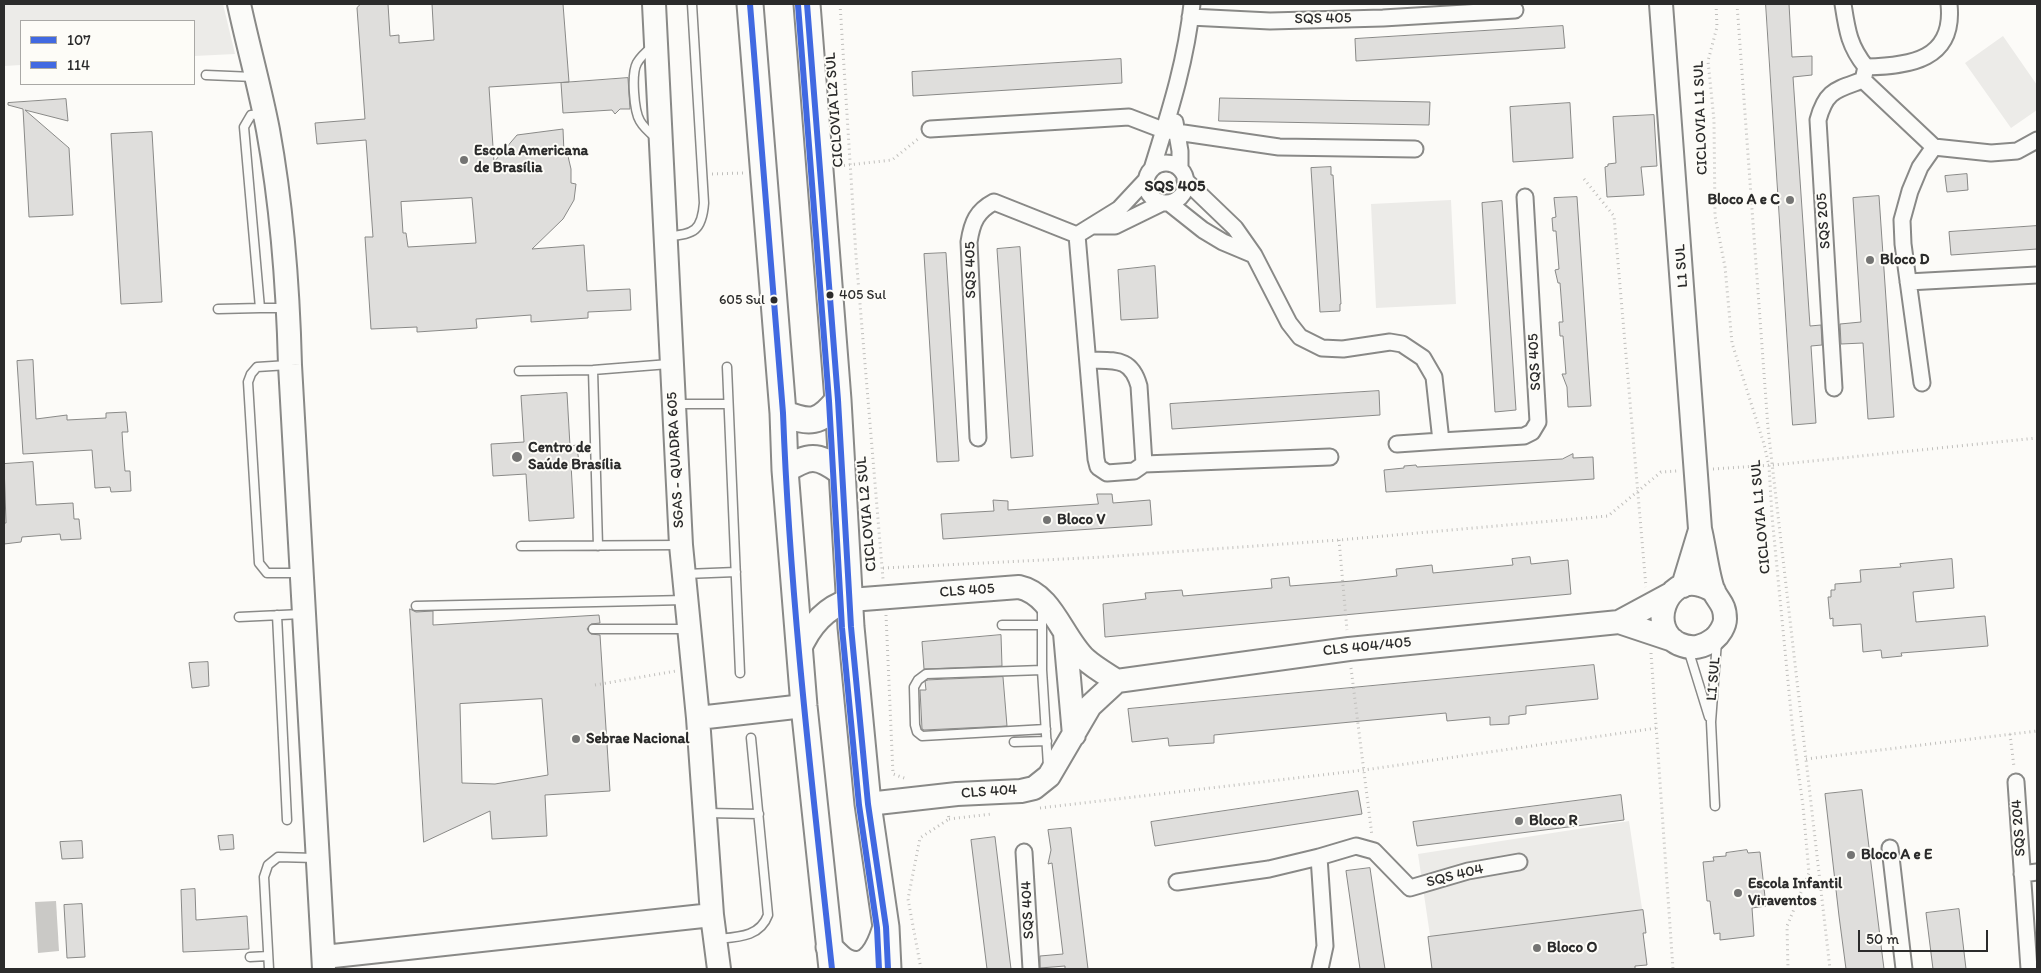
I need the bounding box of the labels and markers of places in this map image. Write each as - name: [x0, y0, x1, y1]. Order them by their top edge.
- place label: Escola Americana de Brasília: [474, 142, 588, 177]
- marker: Escola Americana de Brasília: [458, 154, 470, 166]
- place label: Bloco A e C: [1707, 191, 1780, 209]
- marker: Bloco A e C: [1784, 194, 1796, 206]
- place label: Bloco D: [1880, 251, 1929, 269]
- marker: Bloco D: [1864, 254, 1876, 266]
- place label: 405 Sul: [839, 287, 886, 303]
- marker: 405 Sul: [825, 290, 835, 300]
- place label: 605 Sul: [719, 292, 765, 308]
- marker: 605 Sul: [769, 295, 779, 305]
- place label: Centro de Saúde Brasília: [528, 439, 621, 474]
- marker: Centro de Saúde Brasília: [510, 450, 524, 464]
- place label: Bloco V: [1057, 511, 1105, 529]
- marker: Bloco V: [1041, 514, 1053, 526]
- place label: Sebrae Nacional: [586, 730, 690, 748]
- marker: Sebrae Nacional: [570, 733, 582, 745]
- place label: Bloco R: [1529, 812, 1577, 830]
- marker: Bloco R: [1513, 815, 1525, 827]
- place label: Bloco A e E: [1861, 846, 1932, 864]
- marker: Bloco A e E: [1845, 849, 1857, 861]
- place label: Escola Infantil Viraventos: [1748, 875, 1842, 910]
- marker: Escola Infantil Viraventos: [1732, 887, 1744, 899]
- place label: Bloco O: [1547, 939, 1597, 957]
- marker: Bloco O: [1531, 942, 1543, 954]

